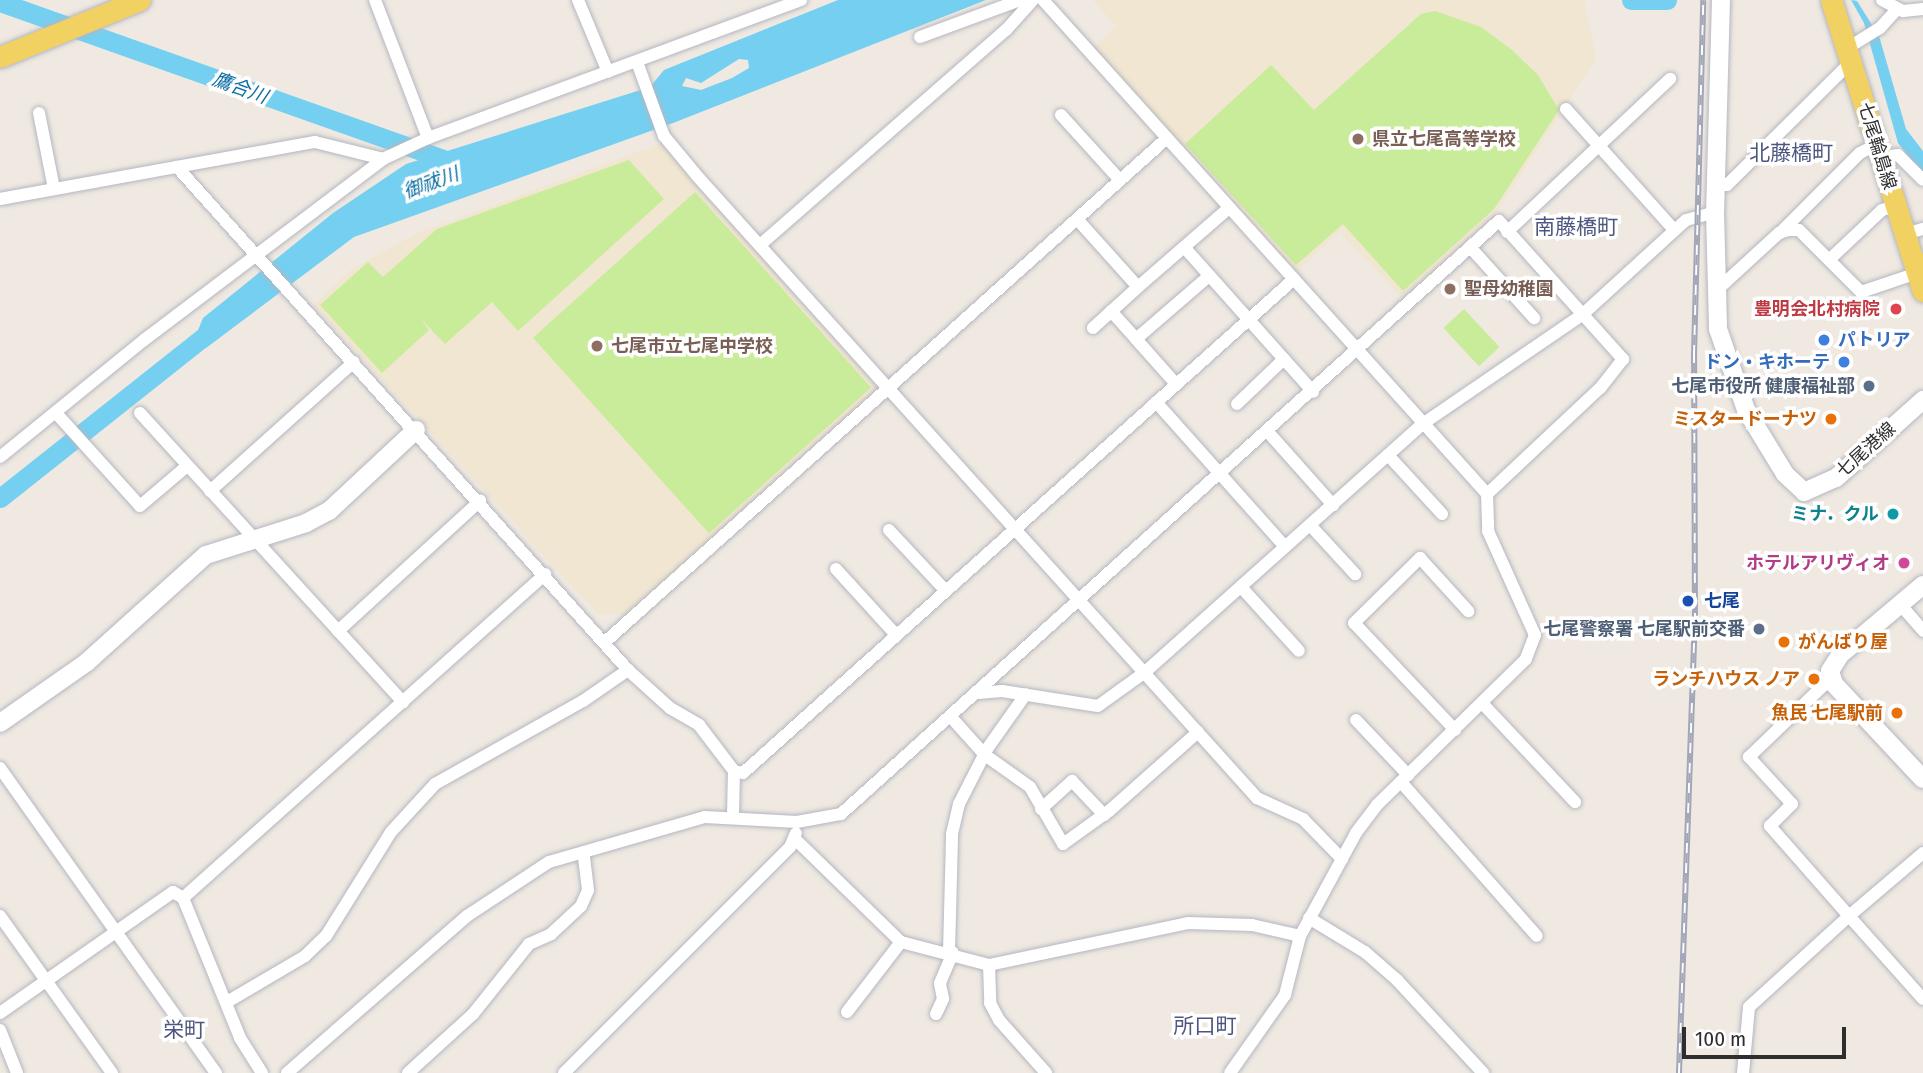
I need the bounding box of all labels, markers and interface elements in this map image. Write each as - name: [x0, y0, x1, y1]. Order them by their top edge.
- water label: 鷹合川: [209, 68, 271, 108]
- street label: 七尾輪島線: [1854, 100, 1900, 192]
- place label: 県立七尾高等学校: [1372, 128, 1516, 150]
- marker: 県立七尾高等学校: [1350, 131, 1366, 147]
- district label: 北藤橋町: [1749, 140, 1833, 166]
- water label: 御祓川: [400, 163, 462, 203]
- district label: 南藤橋町: [1534, 214, 1618, 240]
- place label: 聖母幼稚園: [1464, 278, 1554, 300]
- marker: 聖母幼稚園: [1442, 281, 1458, 297]
- place label: 豊明会北村病院: [1754, 298, 1880, 320]
- marker: 豊明会北村病院: [1886, 299, 1906, 319]
- place label: パトリア: [1838, 329, 1910, 351]
- marker: パトリア: [1816, 332, 1832, 348]
- place label: 七尾市立七尾中学校: [611, 335, 773, 357]
- marker: 七尾市立七尾中学校: [589, 338, 605, 354]
- place label: ドン・キホーテ: [1704, 351, 1830, 373]
- marker: ドン・キホーテ: [1836, 354, 1852, 370]
- place label: 七尾市役所 健康福祉部: [1671, 375, 1855, 397]
- marker: 七尾市役所 健康福祉部: [1861, 378, 1877, 394]
- place label: ミスタードーナツ: [1673, 408, 1817, 430]
- marker: ミスタードーナツ: [1823, 411, 1839, 427]
- street label: 七尾港線: [1832, 418, 1900, 482]
- place label: ミナ．クル: [1790, 503, 1879, 525]
- marker: ミナ．クル: [1885, 506, 1901, 522]
- place label: ホテルアリヴィオ: [1746, 552, 1890, 574]
- marker: ホテルアリヴィオ: [1896, 555, 1912, 571]
- place label: 七尾: [1704, 590, 1740, 612]
- marker: 七尾: [1678, 591, 1698, 611]
- place label: 七尾警察署 七尾駅前交番: [1543, 618, 1745, 640]
- marker: 七尾警察署 七尾駅前交番: [1751, 621, 1767, 637]
- place label: がんばり屋: [1798, 631, 1888, 653]
- marker: がんばり屋: [1776, 634, 1792, 650]
- place label: ランチハウス ノア: [1652, 668, 1800, 690]
- marker: ランチハウス ノア: [1806, 671, 1822, 687]
- place label: 魚民 七尾駅前: [1771, 702, 1883, 724]
- marker: 魚民 七尾駅前: [1889, 705, 1905, 721]
- district label: 所口町: [1174, 1013, 1236, 1039]
- scale bar: [1685, 1014, 1850, 1058]
- district label: 栄町: [163, 1017, 205, 1043]
- text: 100 m: [1695, 1026, 1746, 1052]

